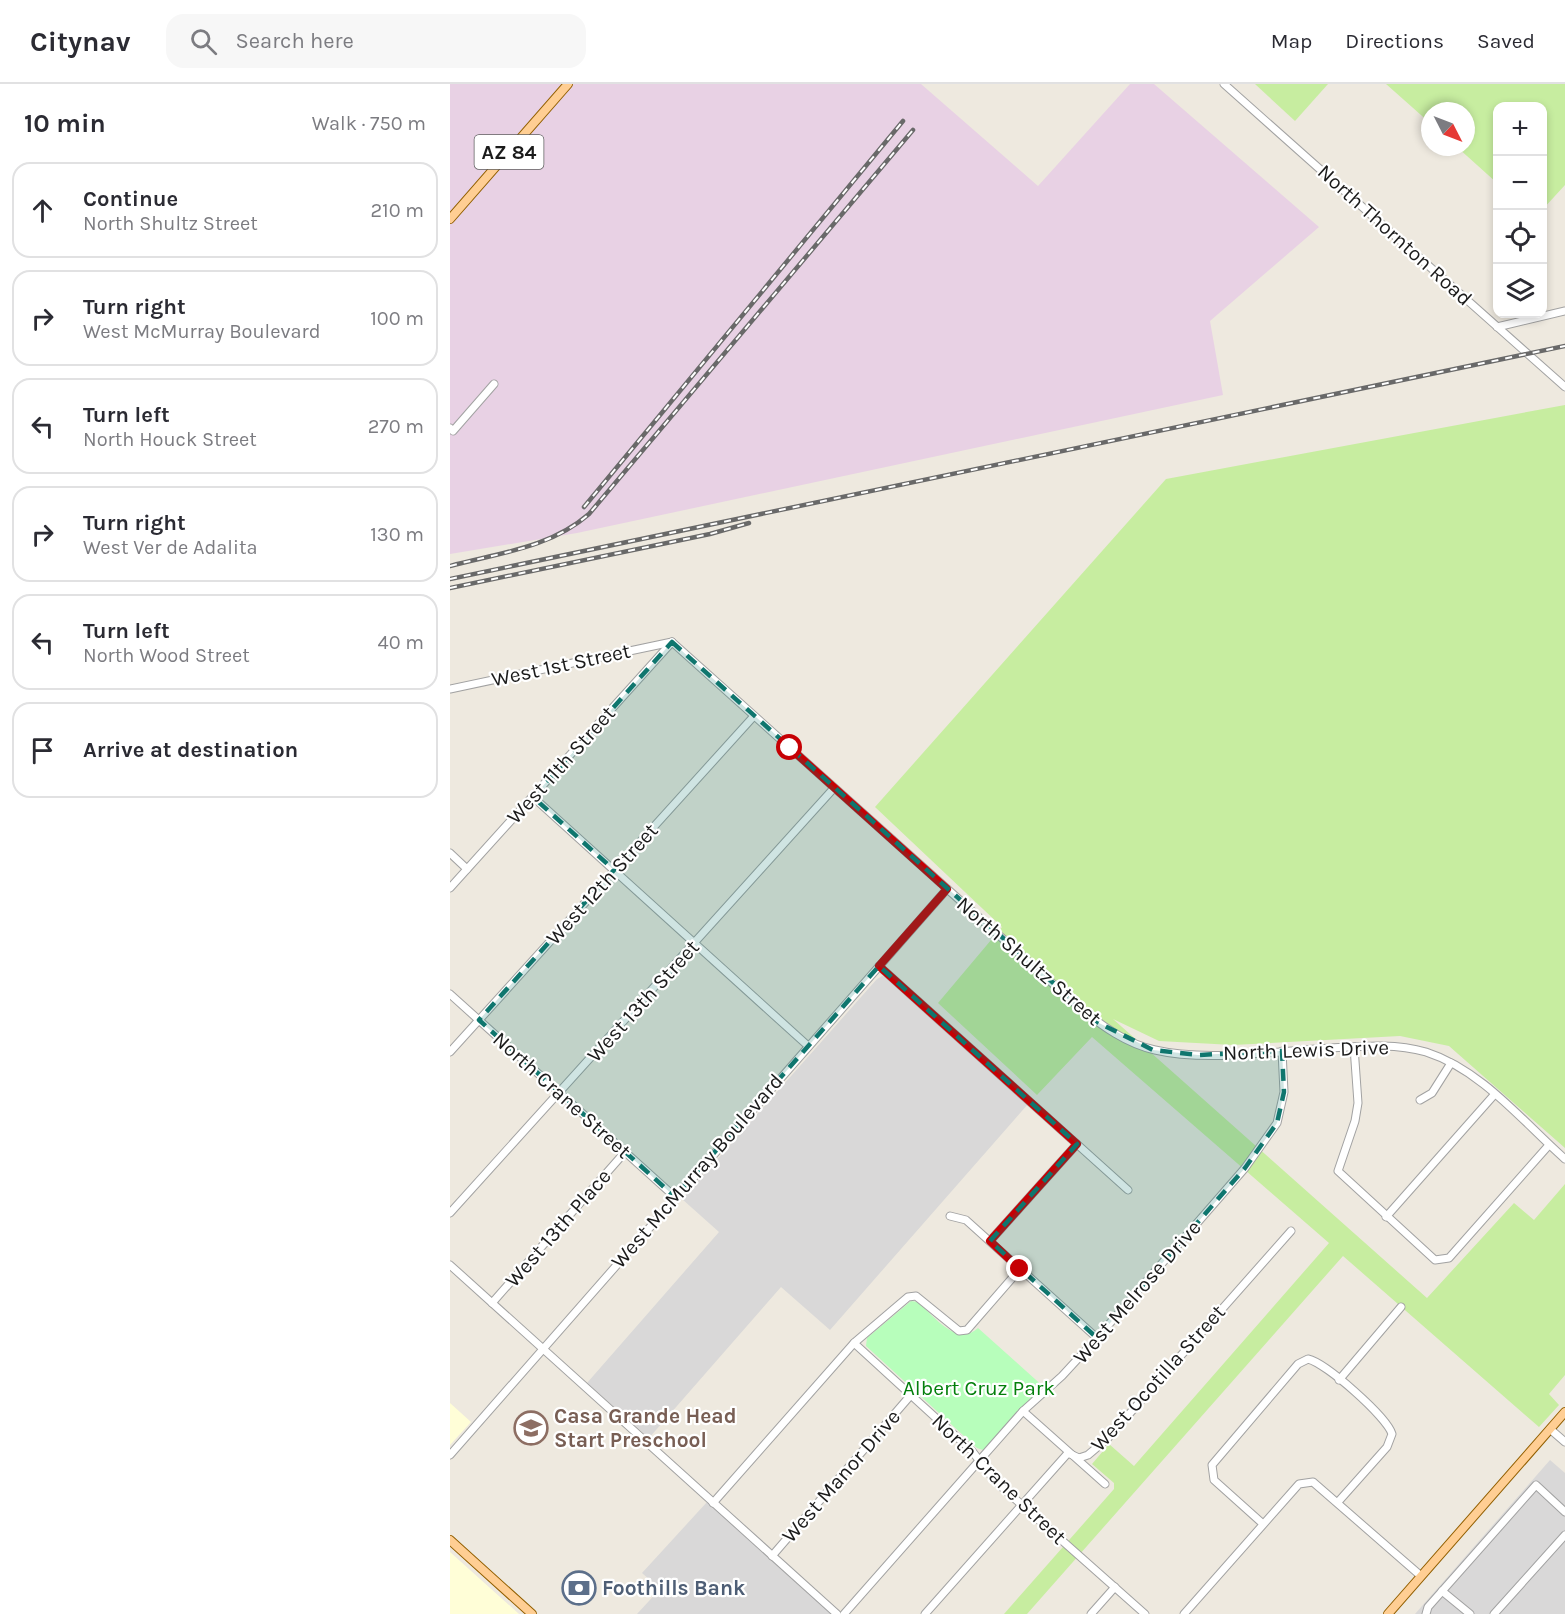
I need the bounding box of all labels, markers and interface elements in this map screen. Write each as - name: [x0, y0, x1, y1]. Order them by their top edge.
- search box: [166, 14, 586, 68]
- text: Citynav: [30, 25, 130, 58]
- icon: search: [187, 25, 220, 58]
- text: Search here: [235, 28, 354, 54]
- text: Map: [1271, 29, 1312, 53]
- text: Directions: [1345, 29, 1444, 53]
- text: Saved: [1477, 29, 1535, 53]
- north arrow: [1421, 102, 1475, 156]
- map controls: [1493, 102, 1547, 318]
- button: +: [1493, 102, 1547, 156]
- text: 10 min: [24, 108, 106, 139]
- text: Walk · 750 m: [312, 112, 426, 135]
- road number: AZ 84: [475, 135, 544, 169]
- button: −: [1493, 156, 1547, 210]
- street label: North Thornton Road: [1313, 159, 1477, 311]
- text: Continue: [83, 186, 178, 212]
- icon: ahead: [26, 194, 59, 227]
- text: 210 m: [370, 199, 424, 222]
- button: locate: [1493, 210, 1547, 264]
- text: North Shultz Street: [83, 212, 258, 235]
- button: layers: [1493, 264, 1547, 318]
- text: Turn right: [83, 294, 186, 320]
- icon: right: [26, 302, 59, 335]
- text: 100 m: [370, 307, 424, 330]
- text: West McMurray Boulevard: [83, 320, 321, 343]
- text: Turn left: [83, 402, 170, 428]
- icon: left: [26, 410, 59, 443]
- text: 270 m: [368, 415, 424, 438]
- text: North Houck Street: [83, 428, 257, 451]
- text: Turn right: [83, 510, 186, 536]
- icon: right: [26, 518, 59, 551]
- text: 130 m: [370, 523, 424, 546]
- text: West Ver de Adalita: [83, 536, 257, 559]
- text: Turn left: [83, 618, 170, 644]
- icon: left: [26, 626, 59, 659]
- text: 40 m: [378, 631, 424, 654]
- street label: West 1st Street: [489, 639, 633, 691]
- text: North Wood Street: [83, 644, 250, 667]
- street label: West 11th Street: [502, 701, 620, 829]
- icon: arrive: [26, 734, 59, 767]
- route start: [776, 734, 802, 760]
- text: Arrive at destination: [83, 737, 298, 763]
- street label: West 12th Street: [541, 818, 663, 950]
- street label: North Shultz Street: [952, 892, 1106, 1030]
- street label: West 13th Street: [582, 935, 704, 1067]
- street label: North Crane Street: [488, 1027, 636, 1163]
- street label: North Lewis Drive: [1223, 1035, 1389, 1065]
- street label: West McMurray Boulevard: [606, 1069, 788, 1273]
- street label: West 13th Place: [500, 1164, 616, 1292]
- street label: West Melrose Drive: [1068, 1215, 1206, 1369]
- route end: [1006, 1255, 1032, 1281]
- street label: West Ocotilla Street: [1086, 1300, 1230, 1456]
- park label: Albert Cruz Park: [903, 1376, 1055, 1400]
- place label: Casa Grande Head Start Preschool: [554, 1404, 737, 1452]
- street label: West Manor Drive: [777, 1405, 905, 1547]
- street label: North Crane Street: [927, 1409, 1071, 1549]
- school or university icon: Casa Grande Head Start Preschool: [513, 1410, 549, 1446]
- bank icon: Foothills Bank: [561, 1570, 597, 1606]
- place label: Foothills Bank: [602, 1576, 746, 1600]

